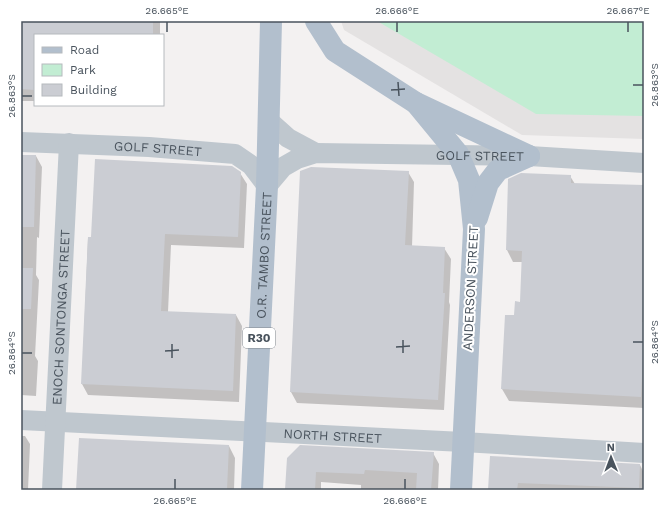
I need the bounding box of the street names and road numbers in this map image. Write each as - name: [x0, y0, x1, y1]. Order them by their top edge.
- street label: GOLF STREET: [114, 139, 202, 159]
- street label: GOLF STREET: [436, 148, 524, 164]
- street label: O.R. TAMBO STREET: [253, 191, 275, 319]
- street label: ANDERSON STREET: [460, 225, 481, 351]
- street label: ENOCH SONTONGA STREET: [49, 229, 73, 405]
- road number: R30: [243, 328, 275, 348]
- street label: NORTH STREET: [283, 426, 382, 446]

